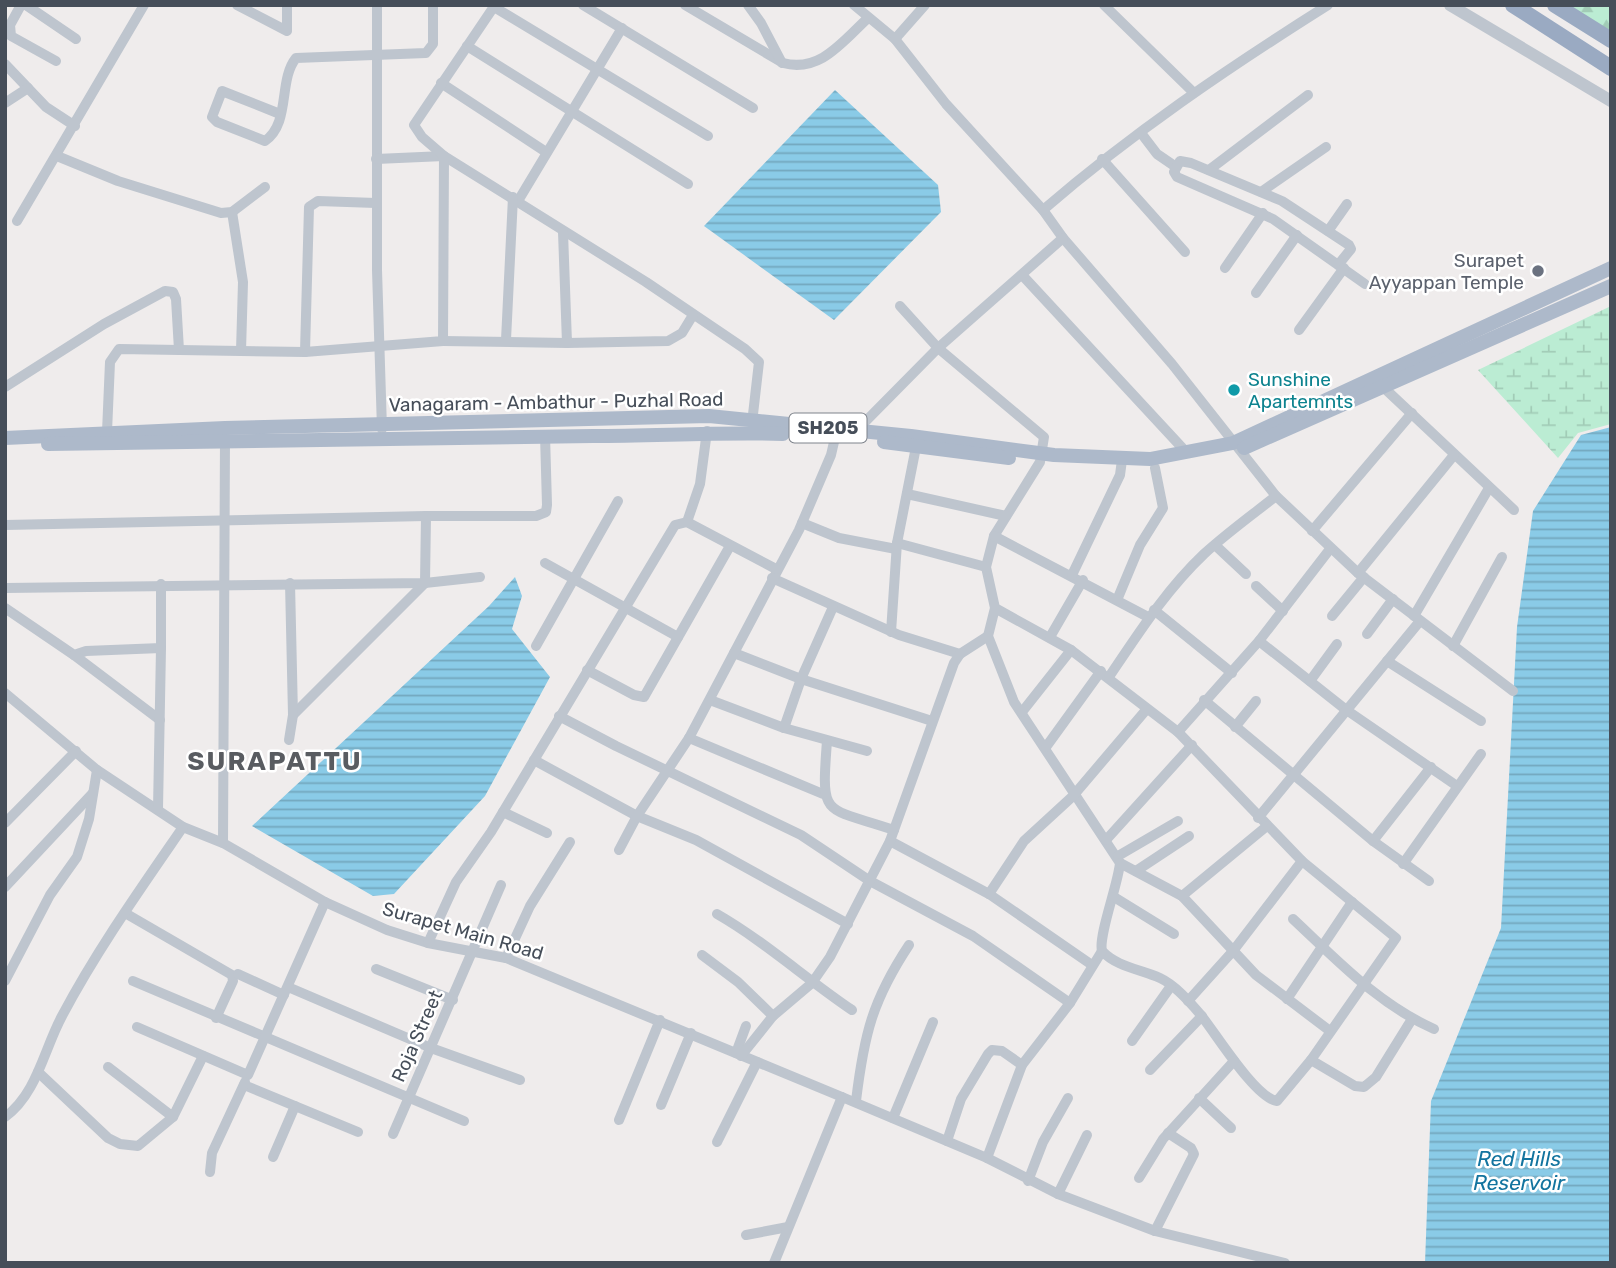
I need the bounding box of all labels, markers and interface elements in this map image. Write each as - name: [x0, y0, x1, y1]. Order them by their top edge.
- place label: Surapet Ayyappan Temple: [1369, 249, 1525, 294]
- marker: Surapet Ayyappan Temple: [1530, 263, 1546, 279]
- place label: Sunshine Apartemnts: [1248, 368, 1353, 413]
- marker: Sunshine Apartemnts: [1226, 382, 1242, 398]
- street label: Vanagaram - Ambathur - Puzhal Road: [388, 388, 724, 416]
- road number: SH205: [790, 414, 866, 442]
- district label: SURAPATTU: [187, 746, 363, 777]
- street label: Surapet Main Road: [380, 897, 546, 965]
- street label: Roja Street: [387, 986, 448, 1086]
- water label: Red Hills Reservoir: [1473, 1146, 1566, 1195]

